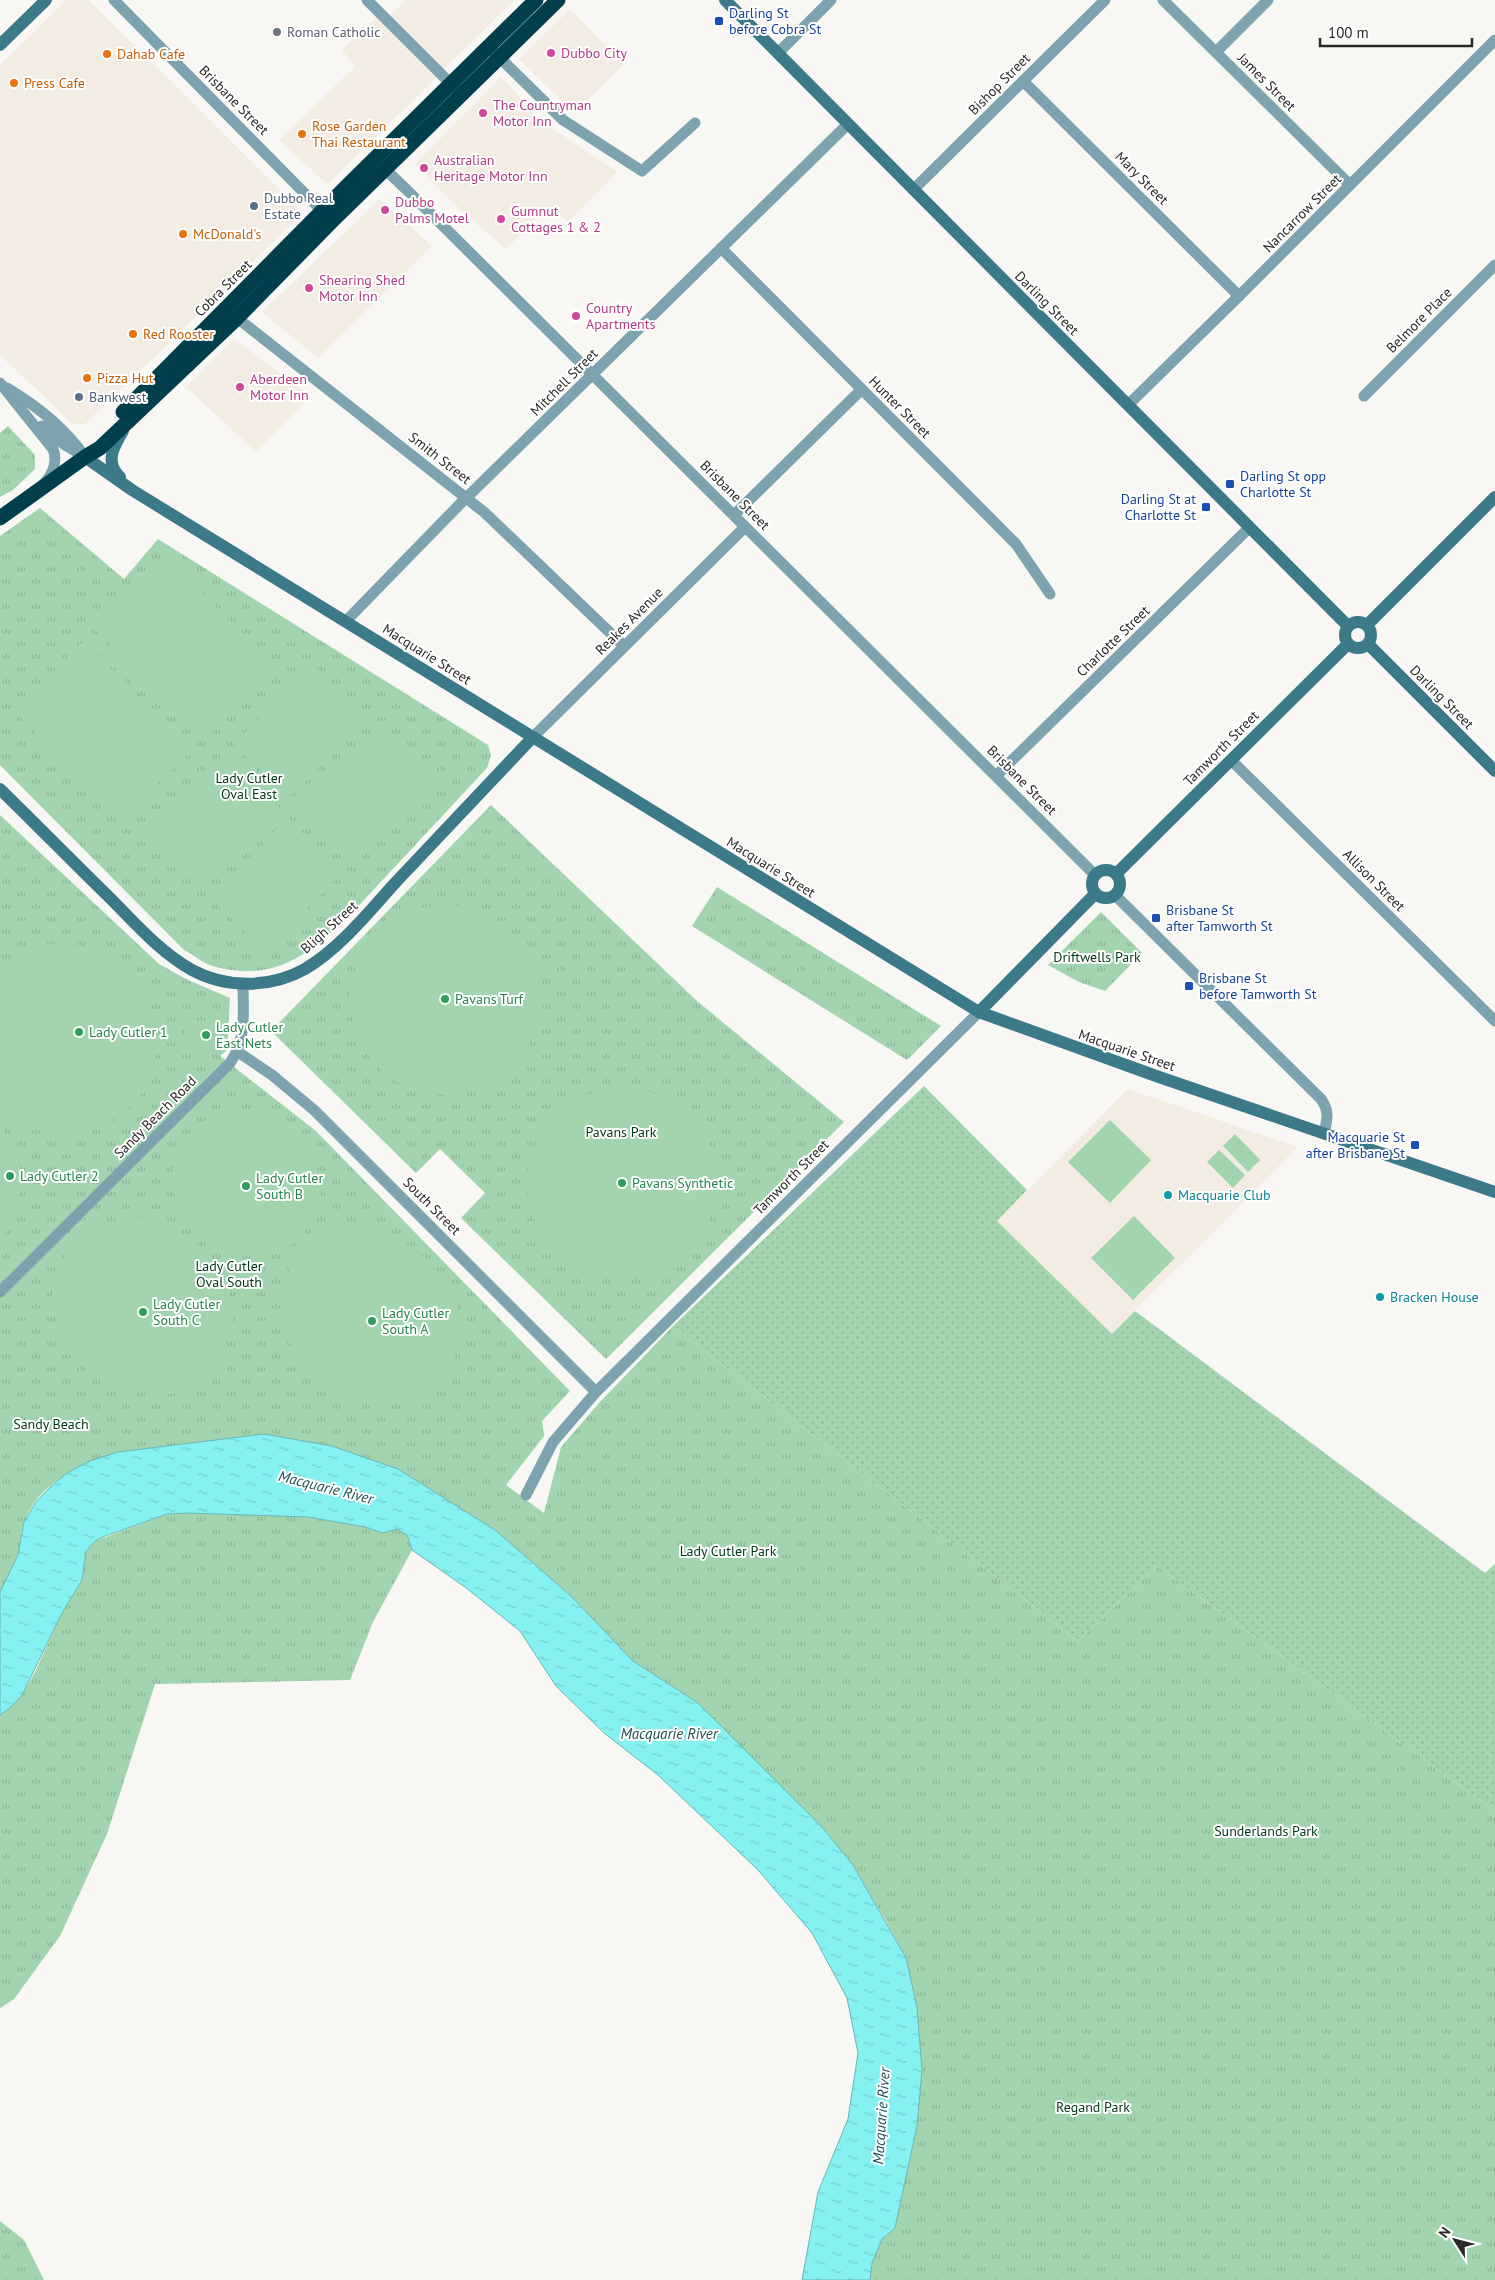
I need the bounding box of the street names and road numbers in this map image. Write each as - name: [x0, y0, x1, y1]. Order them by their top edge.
- street label: James Street: [1233, 48, 1300, 115]
- street label: Bishop Street: [964, 49, 1034, 119]
- street label: Brisbane Street: [195, 61, 273, 139]
- street label: Mary Street: [1111, 147, 1173, 209]
- street label: Nancarrow Street: [1259, 170, 1345, 256]
- street label: Cobra Street: [191, 255, 256, 320]
- street label: Darling Street: [1011, 267, 1083, 339]
- street label: Belmore Place: [1382, 283, 1456, 357]
- street label: Mitchell Street: [526, 344, 602, 420]
- street label: Hunter Street: [865, 372, 935, 442]
- street label: Smith Street: [405, 428, 475, 488]
- street label: Brisbane Street: [696, 456, 774, 534]
- street label: Reakes Avenue: [591, 583, 667, 659]
- street label: Charlotte Street: [1073, 601, 1154, 680]
- street label: Macquarie Street: [379, 620, 475, 689]
- street label: Darling Street: [1406, 661, 1478, 733]
- street label: Tamworth Street: [1180, 706, 1263, 789]
- street label: Brisbane Street: [983, 741, 1061, 819]
- street label: Macquarie Street: [723, 833, 819, 902]
- street label: Allison Street: [1339, 845, 1409, 915]
- street label: Bligh Street: [297, 896, 361, 957]
- street label: Macquarie Street: [1076, 1025, 1178, 1075]
- street label: Sandy Beach Road: [110, 1072, 200, 1162]
- street label: Tamworth Street: [750, 1135, 833, 1218]
- street label: South Street: [399, 1173, 465, 1239]

